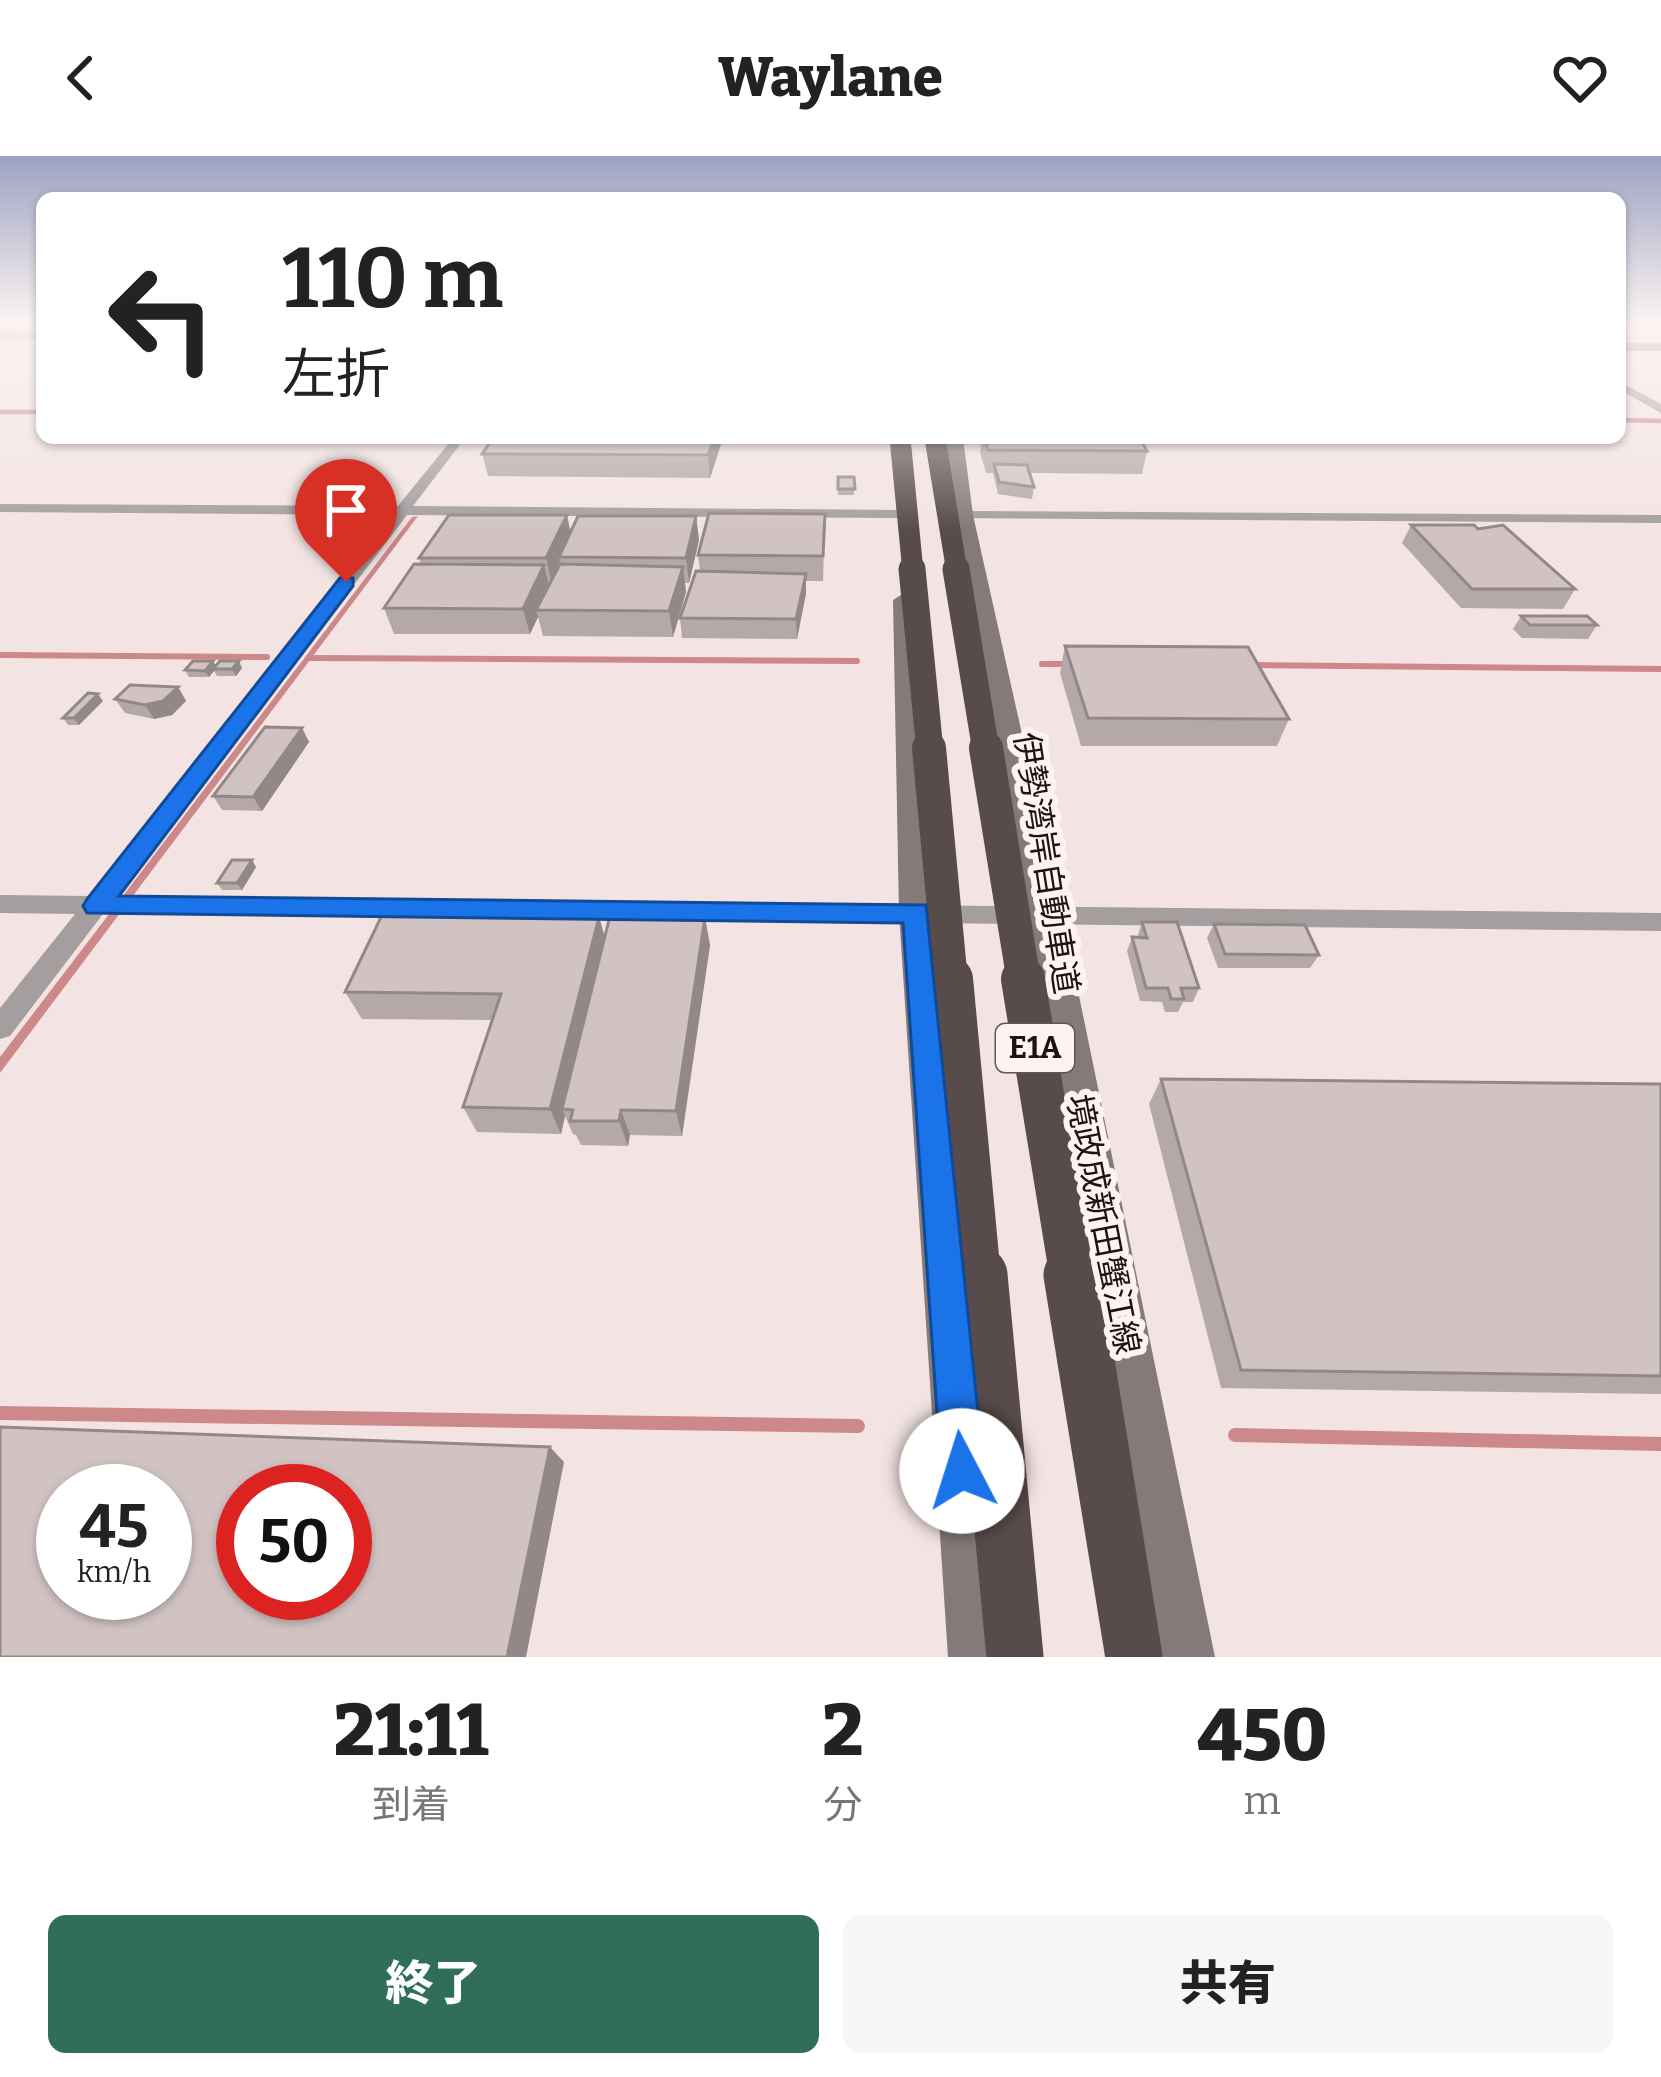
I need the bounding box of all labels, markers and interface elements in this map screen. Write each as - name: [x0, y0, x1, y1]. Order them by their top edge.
- icon: back: [48, 45, 114, 111]
- icon: heart: [1547, 45, 1613, 111]
- text: Waylane: [718, 46, 943, 110]
- text: 110 m: [282, 228, 503, 329]
- icon: left: [84, 240, 240, 396]
- text: 左折: [282, 343, 390, 407]
- pin: [295, 459, 397, 582]
- icon: arrive: [313, 477, 379, 543]
- street label: 伊勢湾岸自動車道: [1006, 730, 1086, 997]
- road number: E1A: [996, 1024, 1074, 1072]
- street label: 境政成新田蟹江線: [1058, 1091, 1148, 1358]
- position arrow: [899, 1408, 1025, 1534]
- speed limit sign: 50: [216, 1464, 372, 1620]
- text: 45: [79, 1491, 149, 1563]
- text: km/h: [77, 1554, 151, 1590]
- text: 21:11: [334, 1688, 488, 1774]
- text: 2: [822, 1688, 863, 1774]
- text: 450: [1197, 1693, 1327, 1779]
- text: m: [1244, 1778, 1281, 1824]
- text: 到着: [372, 1782, 450, 1828]
- text: 分: [823, 1782, 862, 1828]
- button: 終了: [48, 1915, 819, 2053]
- button: 共有: [843, 1915, 1613, 2053]

